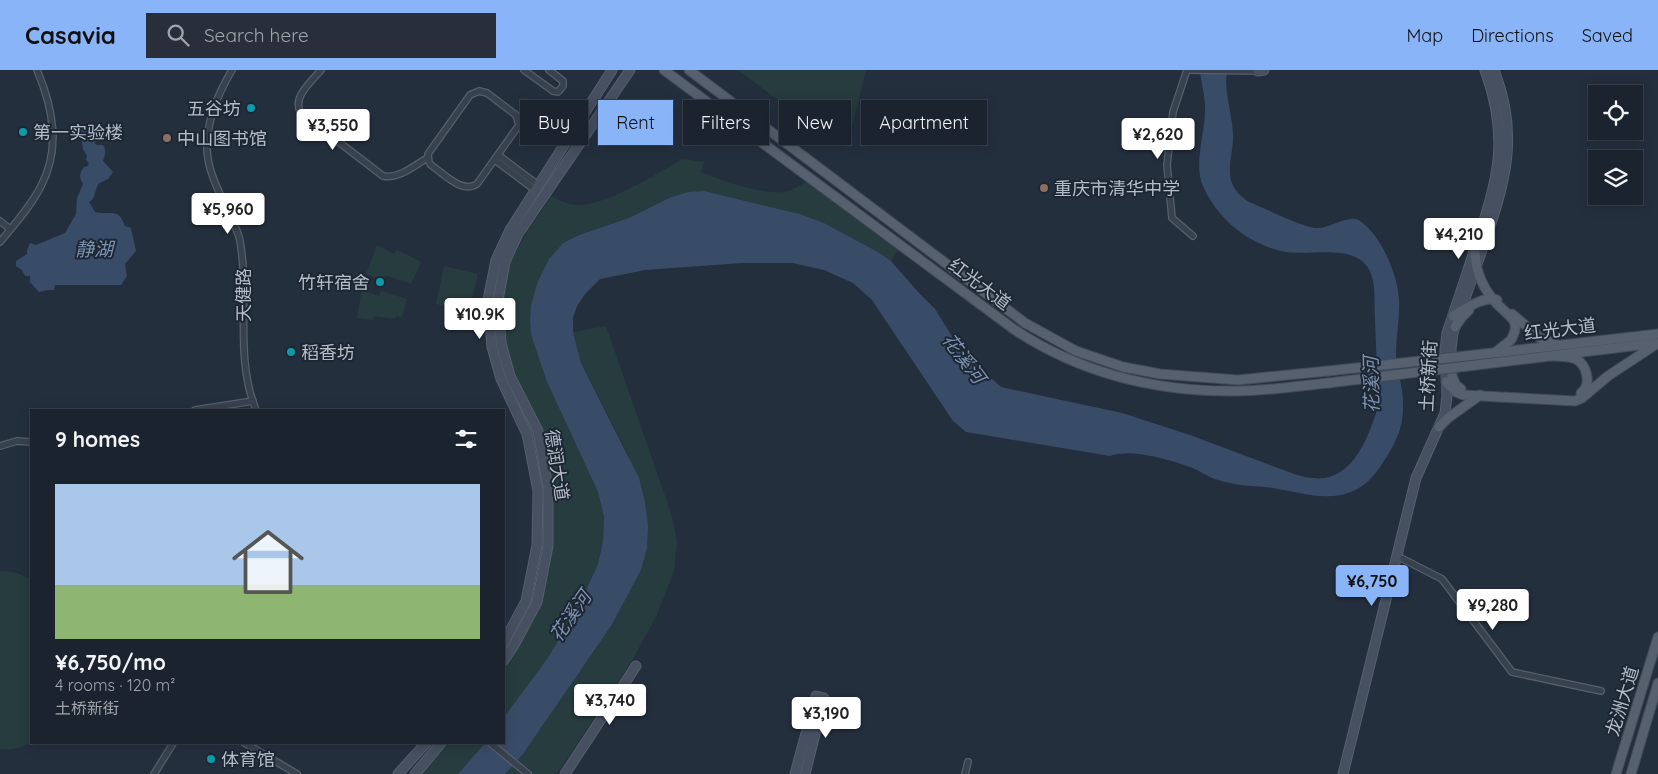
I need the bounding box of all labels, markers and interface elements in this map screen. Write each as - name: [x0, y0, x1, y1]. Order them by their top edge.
- search box: [146, 13, 496, 58]
- text: Casavia: [25, 20, 116, 50]
- icon: search: [164, 21, 192, 49]
- text: Search here: [204, 23, 309, 47]
- text: Map: [1406, 24, 1443, 47]
- text: Directions: [1471, 24, 1554, 47]
- text: Saved: [1582, 24, 1633, 47]
- map controls: [1588, 85, 1643, 205]
- button: locate: [1588, 85, 1643, 140]
- place label: 五谷坊: [187, 97, 241, 120]
- chip: Buy: [520, 100, 588, 145]
- chip: Rent: [598, 100, 673, 145]
- chip: Filters: [683, 100, 769, 145]
- chip: New: [779, 100, 851, 145]
- chip: Apartment: [861, 100, 987, 145]
- marker: 五谷坊: [245, 102, 257, 114]
- pin: ¥3,550: [292, 108, 374, 151]
- text: ¥3,550: [308, 115, 358, 135]
- pin: ¥2,620: [1117, 118, 1199, 160]
- place label: 第一实验楼: [33, 121, 123, 144]
- text: ¥2,620: [1133, 124, 1183, 144]
- marker: 第一实验楼: [17, 126, 29, 138]
- place label: 中山图书馆: [177, 127, 267, 150]
- marker: 中山图书馆: [161, 132, 173, 144]
- button: layers: [1588, 150, 1643, 205]
- place label: 重庆市清华中学: [1054, 177, 1180, 200]
- marker: 重庆市清华中学: [1038, 182, 1050, 194]
- pin: ¥5,960: [187, 192, 269, 235]
- text: ¥5,960: [203, 199, 253, 219]
- pin: ¥4,210: [1418, 218, 1500, 260]
- text: ¥4,210: [1435, 224, 1483, 244]
- water label: 静湖: [75, 237, 116, 261]
- street label: 红光大道: [944, 253, 1016, 315]
- street label: 天健路: [232, 268, 255, 322]
- place label: 竹轩宿舍: [298, 271, 370, 294]
- marker: 竹轩宿舍: [374, 276, 386, 288]
- pin: ¥10.9K: [439, 298, 521, 340]
- text: ¥10.9K: [455, 304, 505, 324]
- street label: 红光大道: [1523, 313, 1597, 345]
- water label: 花溪河: [937, 328, 993, 391]
- street label: 土桥新街: [1415, 339, 1441, 413]
- place label: 稻香坊: [301, 341, 355, 364]
- marker: 稻香坊: [285, 346, 297, 358]
- water label: 花溪河: [1358, 352, 1383, 414]
- icon: filters: [452, 425, 480, 453]
- text: 9 homes: [55, 426, 140, 452]
- street label: 德润大道: [540, 428, 574, 502]
- icon: home: [223, 517, 313, 607]
- pin: ¥6,750: [1331, 564, 1413, 607]
- text: ¥6,750: [1347, 571, 1397, 591]
- water label: 花溪河: [544, 583, 598, 646]
- pin: ¥9,280: [1452, 588, 1534, 631]
- text: ¥9,280: [1468, 595, 1518, 615]
- text: ¥6,750/mo: [55, 649, 166, 675]
- street label: 龙洲大道: [1600, 663, 1644, 739]
- text: 4 rooms · 120 m²: [55, 675, 175, 695]
- pin: ¥3,740: [569, 684, 651, 726]
- text: ¥3,740: [585, 690, 635, 710]
- pin: ¥3,190: [785, 696, 867, 739]
- text: 土桥新街: [55, 698, 119, 718]
- text: ¥3,190: [803, 703, 849, 723]
- place label: 体育馆: [221, 748, 275, 771]
- marker: 体育馆: [205, 753, 217, 765]

